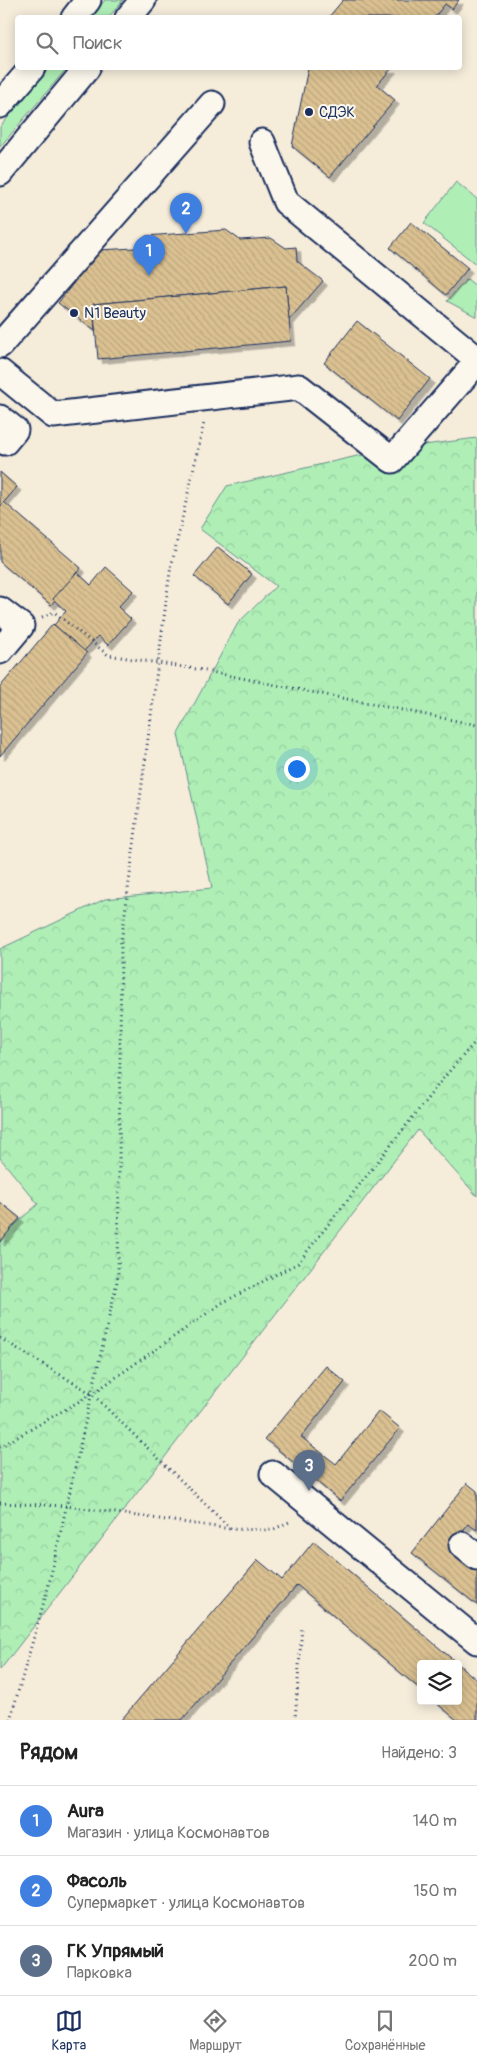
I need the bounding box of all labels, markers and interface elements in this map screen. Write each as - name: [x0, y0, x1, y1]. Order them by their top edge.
- search box: [15, 15, 462, 70]
- icon: search: [33, 29, 61, 57]
- text: Поиск: [73, 31, 123, 55]
- place label: СДЭК: [319, 103, 355, 122]
- marker: СДЭК: [303, 106, 315, 118]
- pin: 2: [170, 193, 202, 234]
- pin: 1: [133, 235, 165, 276]
- place label: N1 Beauty: [84, 304, 146, 323]
- marker: N1 Beauty: [68, 307, 80, 319]
- your location: [284, 756, 310, 782]
- pin: 3: [293, 1450, 325, 1491]
- map controls: [417, 1660, 462, 1705]
- button: layers: [417, 1660, 462, 1705]
- text: Рядом: [20, 1739, 78, 1766]
- text: Найдено: 3: [381, 1743, 457, 1763]
- text: Aura: [67, 1799, 104, 1823]
- text: 1: [33, 1811, 39, 1831]
- text: 140 m: [413, 1811, 457, 1831]
- text: Магазин · улица Космонавтов: [67, 1823, 270, 1843]
- text: Фасоль: [67, 1869, 127, 1893]
- text: 2: [32, 1881, 40, 1901]
- text: 150 m: [413, 1881, 457, 1901]
- text: Супермаркет · улица Космонавтов: [67, 1893, 305, 1913]
- text: ГК Упрямый: [67, 1939, 164, 1963]
- text: 3: [32, 1951, 40, 1971]
- text: 200 m: [409, 1951, 457, 1971]
- text: Парковка: [67, 1963, 132, 1983]
- tab: Карта: [51, 2007, 86, 2054]
- tab: Маршрут: [189, 2007, 242, 2054]
- tab: Сохранённые: [345, 2007, 426, 2054]

